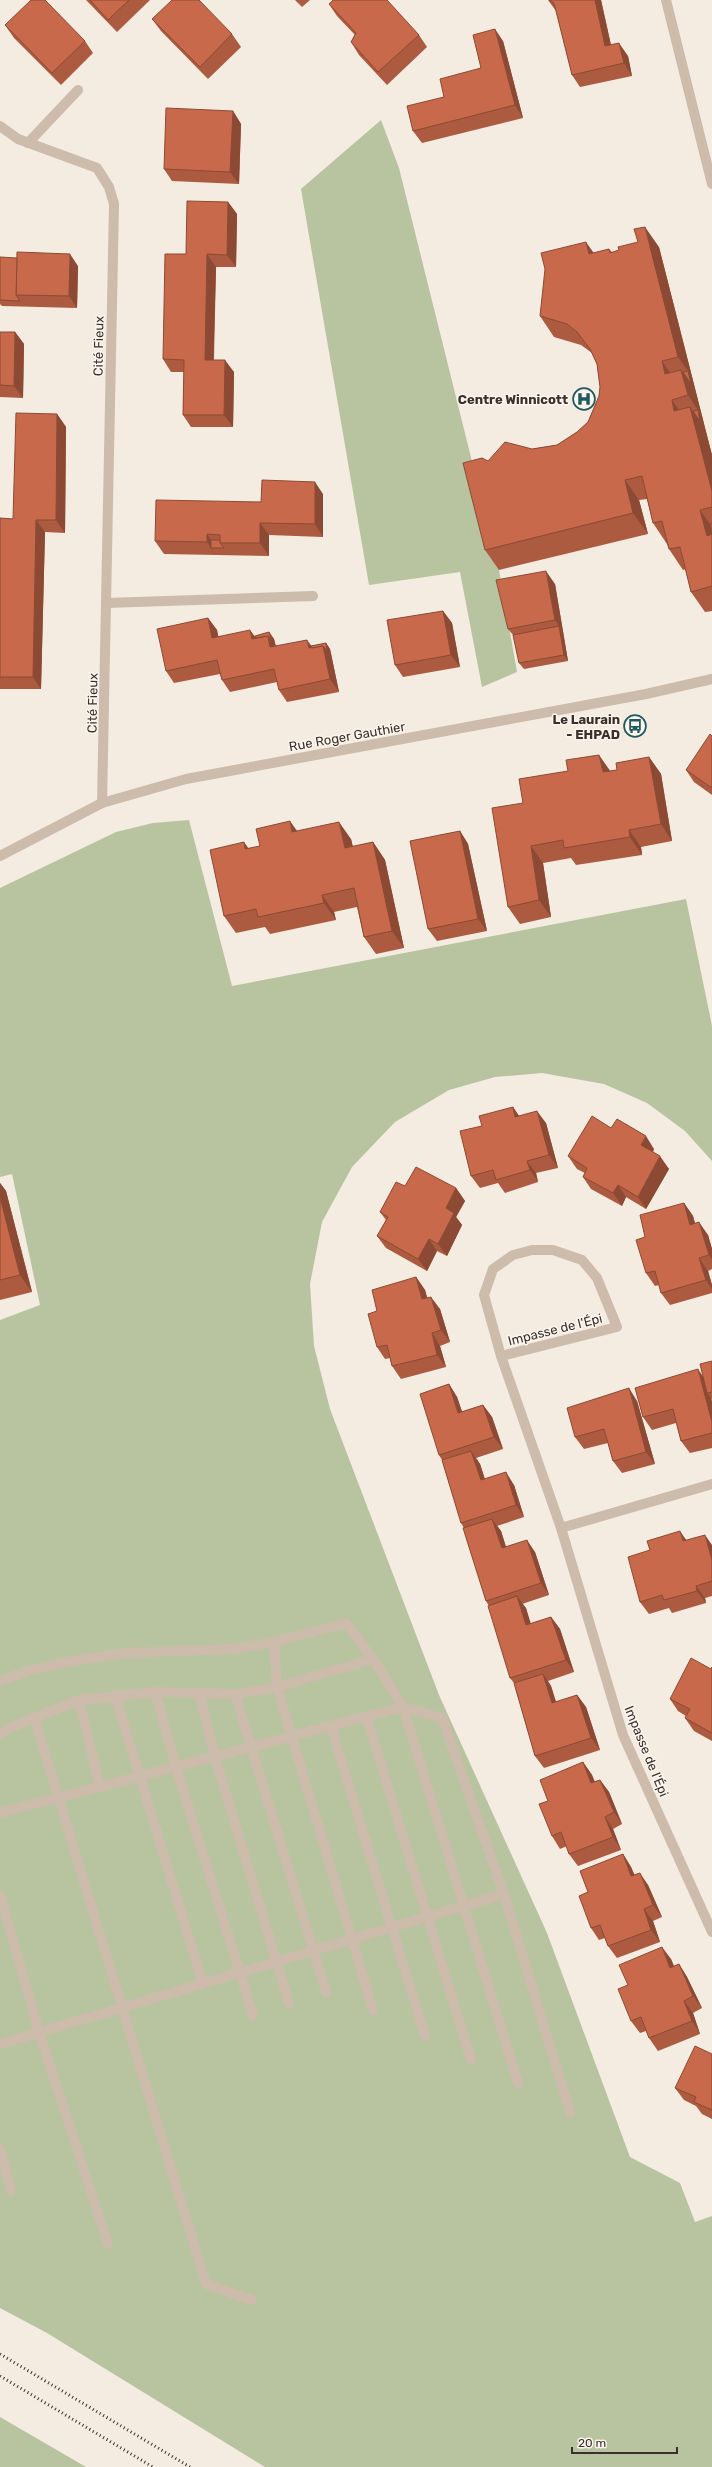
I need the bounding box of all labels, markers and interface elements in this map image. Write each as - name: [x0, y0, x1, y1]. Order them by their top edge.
- street label: Cité Fieux: [90, 316, 107, 376]
- hospital icon: Centre Winnicott: [571, 386, 597, 412]
- place label: Centre Winnicott: [458, 392, 568, 407]
- street label: Cité Fieux: [84, 673, 101, 733]
- place label: Le Laurain - EHPAD: [553, 712, 620, 742]
- bus stop icon: Le Laurain - EHPAD: [622, 713, 648, 739]
- street label: Rue Roger Gauthier: [288, 719, 407, 755]
- street label: Impasse de l'Épi: [506, 1311, 604, 1348]
- street label: Impasse de l'Épi: [621, 1704, 672, 1799]
- scale bar: [572, 2429, 677, 2455]
- text: 20 m: [578, 2436, 606, 2450]

